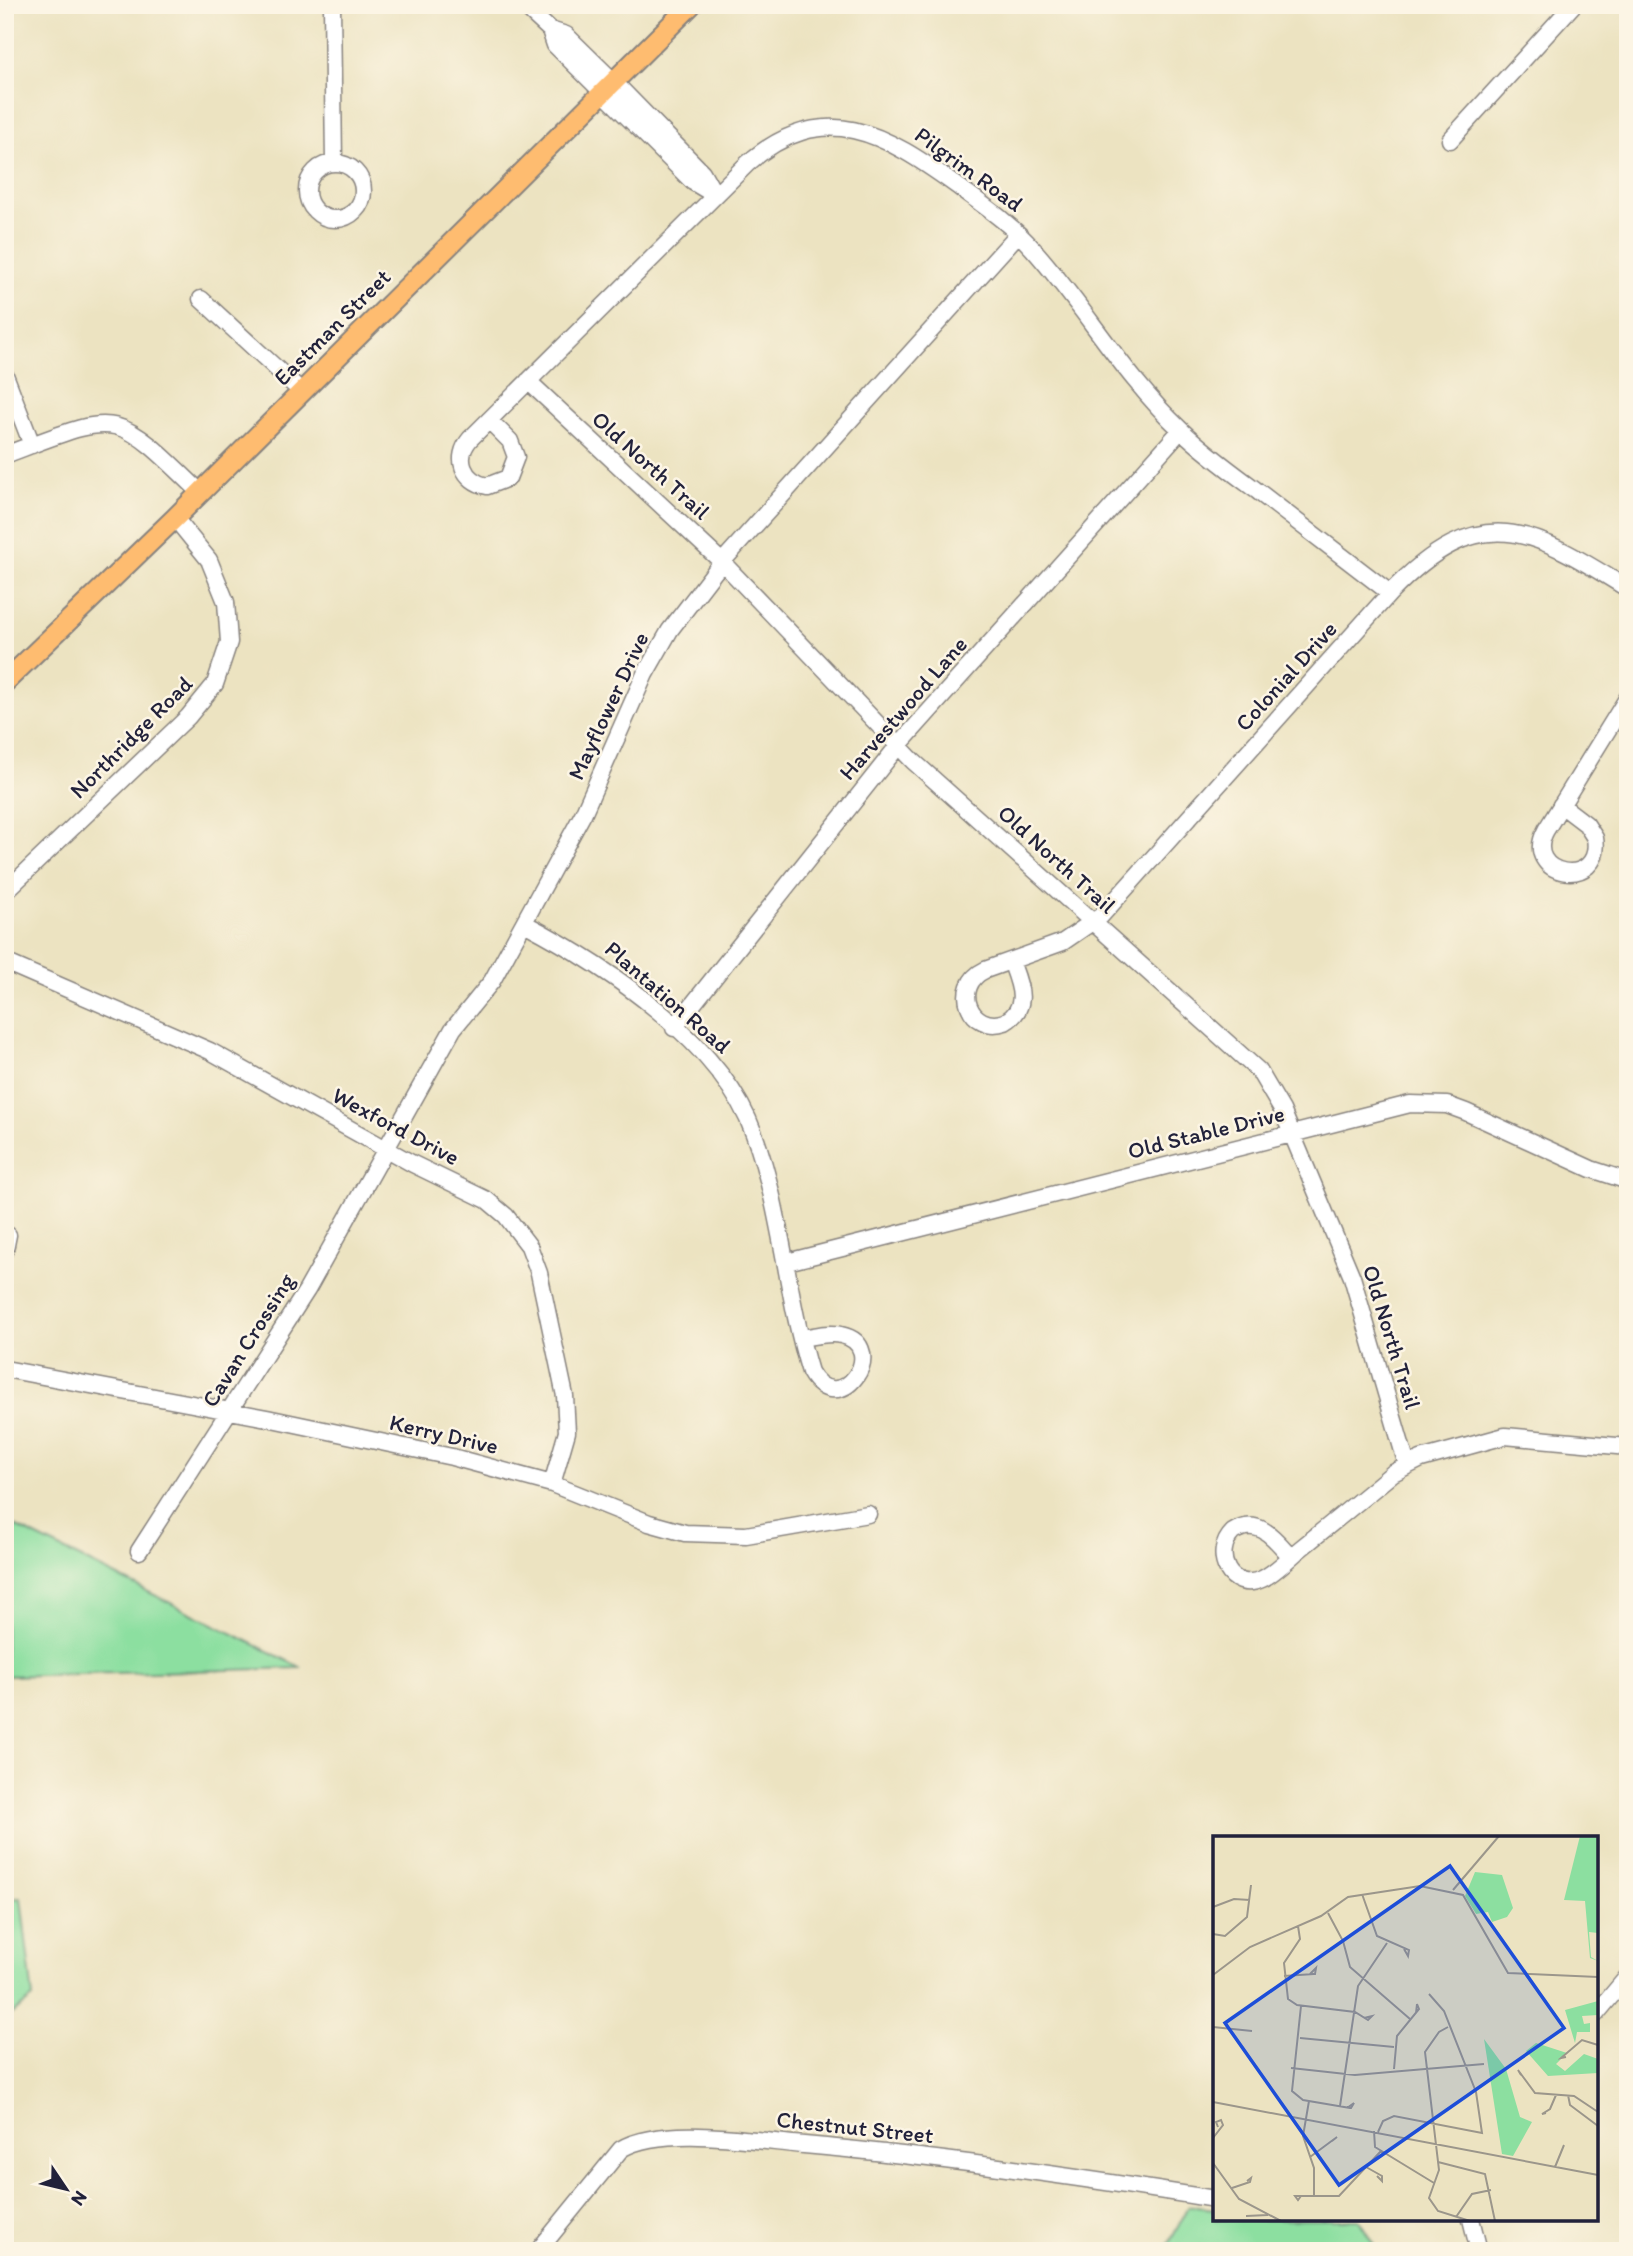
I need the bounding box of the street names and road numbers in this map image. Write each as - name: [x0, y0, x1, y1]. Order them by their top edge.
- street label: Pilgrim Road: [910, 120, 1028, 218]
- street label: Eastman Street: [268, 263, 396, 391]
- street label: Old North Trail: [586, 405, 716, 526]
- street label: Colonial Drive: [1229, 615, 1343, 737]
- street label: Mayflower Drive: [562, 628, 654, 784]
- street label: Harvestwood Lane: [833, 630, 973, 786]
- street label: Northridge Road: [64, 670, 198, 804]
- street label: Old North Trail: [992, 799, 1122, 920]
- street label: Plantation Road: [599, 935, 737, 1060]
- street label: Wexford Drive: [328, 1081, 464, 1171]
- street label: Old Stable Drive: [1125, 1099, 1287, 1165]
- street label: Old North Trail: [1357, 1262, 1427, 1413]
- street label: Cavan Crossing: [196, 1268, 300, 1412]
- street label: Kerry Drive: [387, 1408, 501, 1460]
- street label: Chestnut Street: [775, 2105, 935, 2149]

